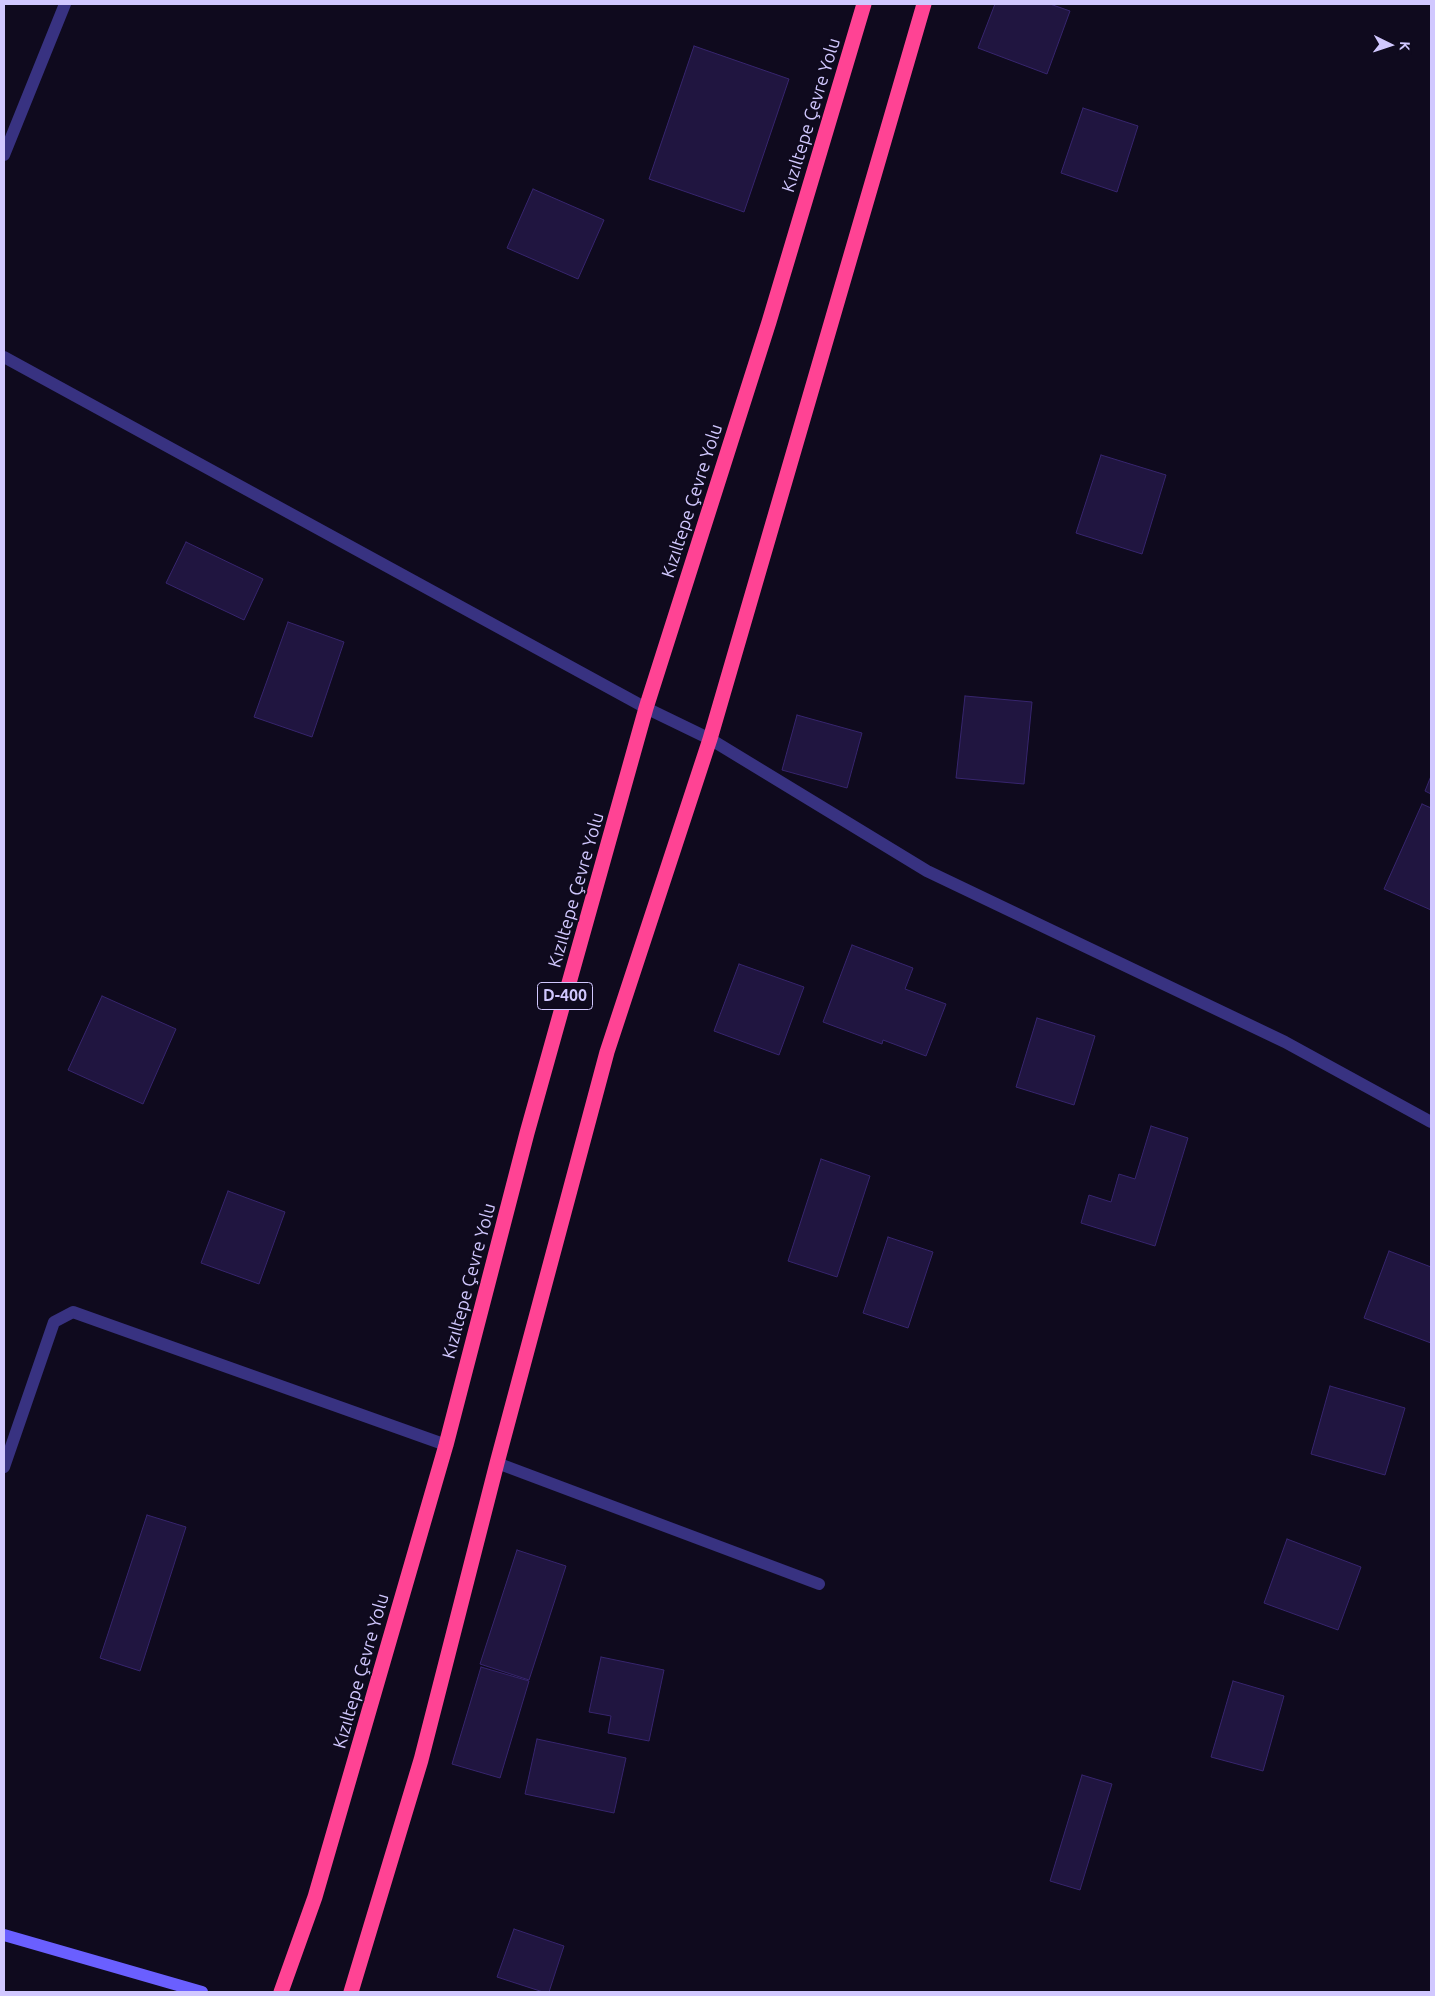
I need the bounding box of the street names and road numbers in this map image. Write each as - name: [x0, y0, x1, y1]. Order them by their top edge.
- street label: Kızıltepe Çevre Yolu: [777, 35, 845, 195]
- street label: Kızıltepe Çevre Yolu: [657, 421, 727, 581]
- street label: Kızıltepe Çevre Yolu: [544, 810, 608, 970]
- road number: D-400: [538, 982, 592, 1009]
- street label: Kızıltepe Çevre Yolu: [438, 1201, 500, 1361]
- street label: Kızıltepe Çevre Yolu: [329, 1591, 393, 1751]

